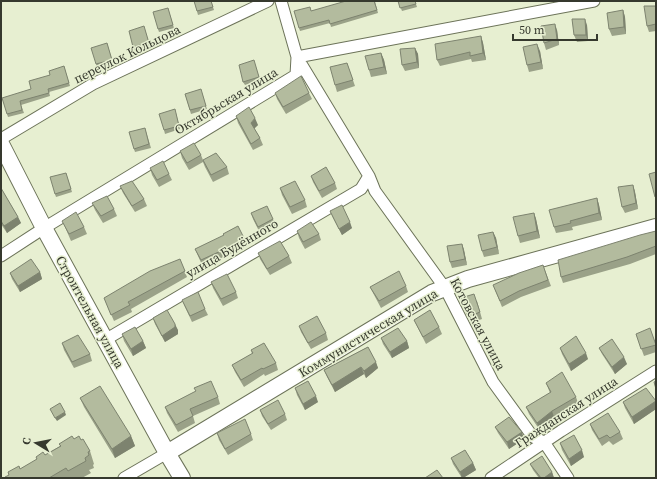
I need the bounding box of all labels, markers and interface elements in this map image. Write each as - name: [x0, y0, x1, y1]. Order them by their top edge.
- scale bar: [513, 16, 597, 42]
- street label: переулок Кольцова: [71, 21, 184, 87]
- text: 50 m: [519, 22, 545, 38]
- street label: Октябрьская улица: [171, 63, 281, 139]
- street label: улица Будённого: [183, 215, 281, 281]
- street label: Строительная улица: [52, 253, 128, 372]
- street label: Котовская улица: [446, 275, 510, 374]
- street label: Коммунистическая улица: [295, 285, 441, 381]
- street label: Гражданская улица: [511, 372, 621, 452]
- north arrow: [16, 423, 56, 463]
- text: С: [19, 437, 35, 446]

